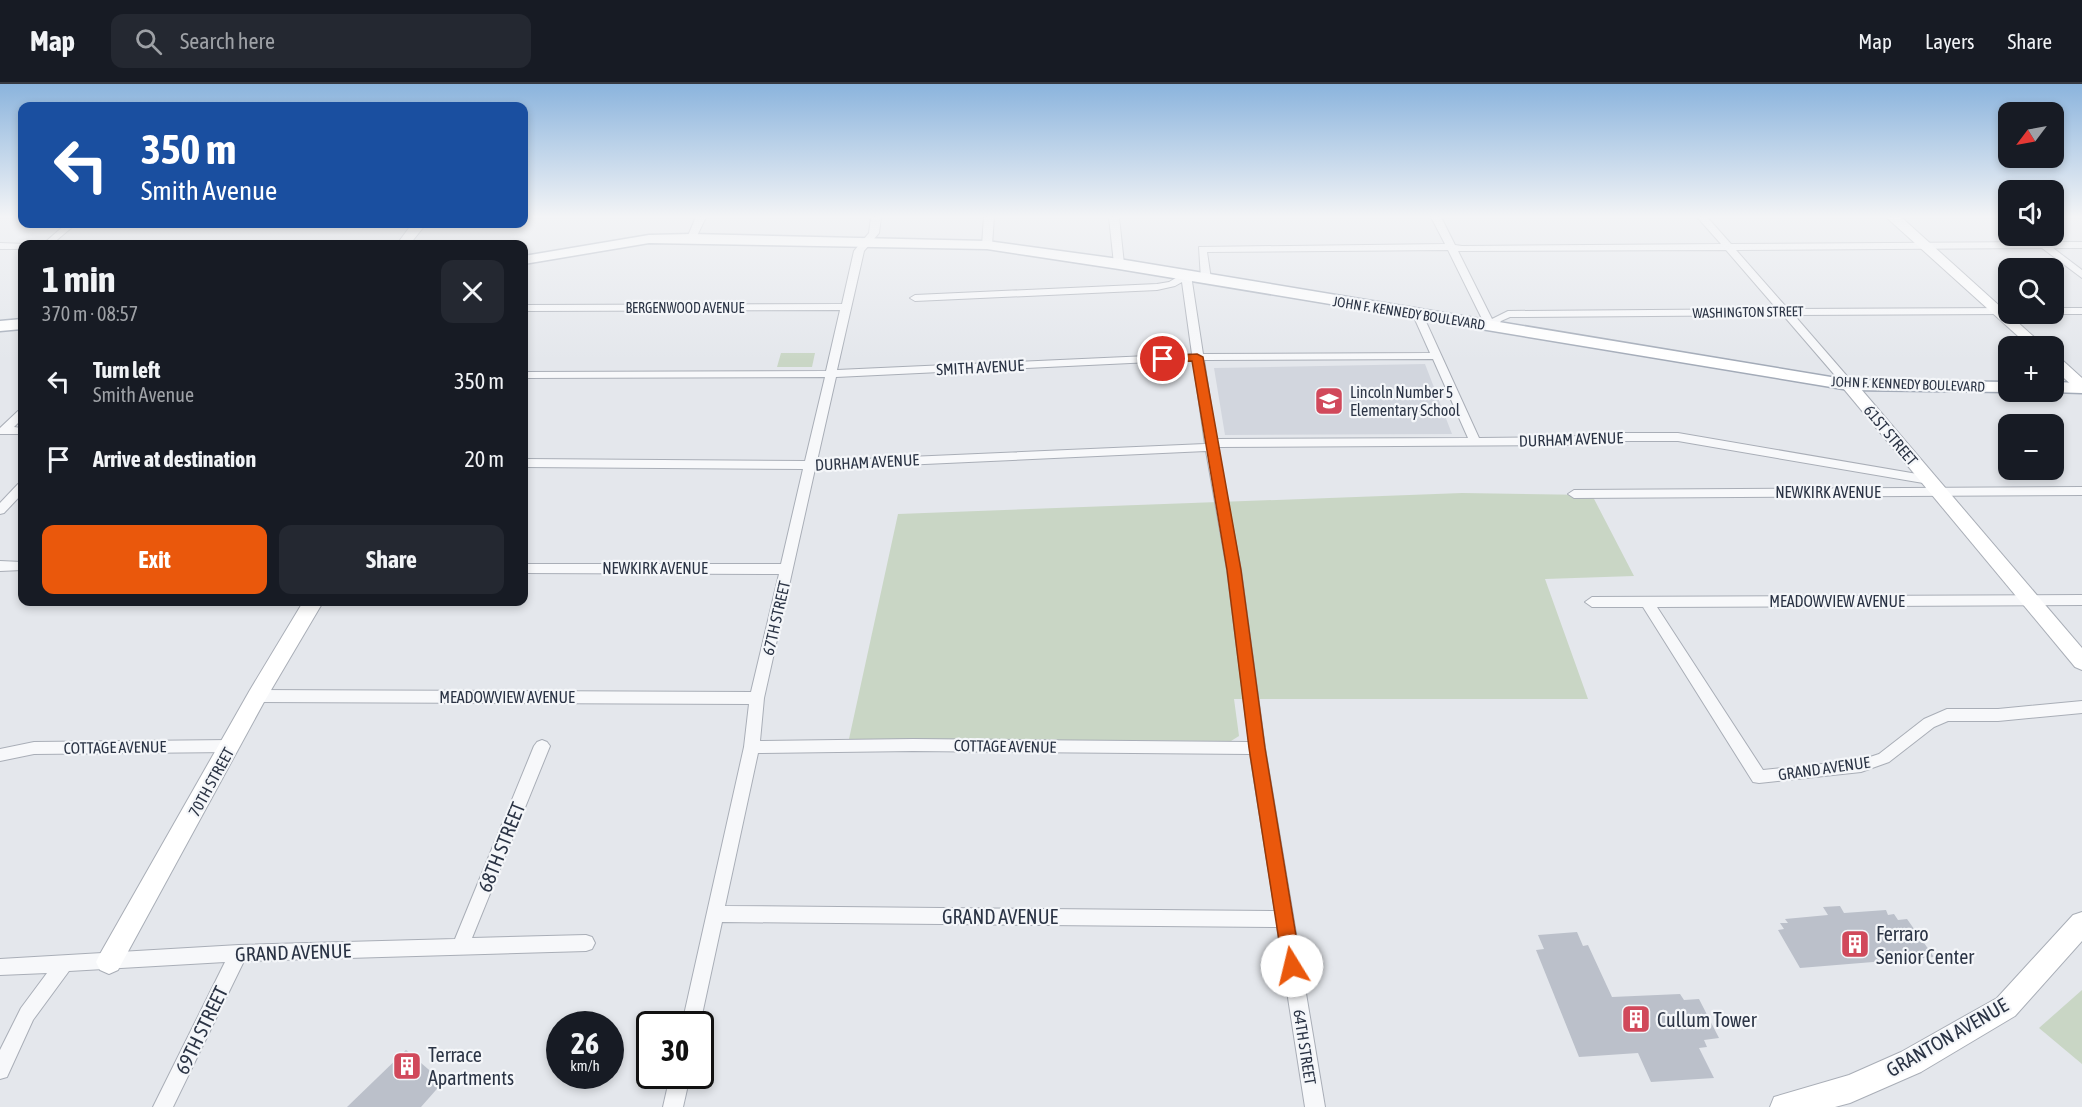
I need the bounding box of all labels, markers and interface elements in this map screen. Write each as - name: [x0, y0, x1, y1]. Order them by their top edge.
- search box: [111, 14, 531, 68]
- text: Map: [30, 25, 75, 57]
- icon: search: [132, 25, 165, 58]
- text: Search here: [180, 28, 275, 54]
- text: Map: [1858, 29, 1892, 53]
- text: Layers: [1925, 29, 1975, 53]
- text: Share: [2008, 29, 2052, 53]
- north arrow: [1998, 102, 2064, 168]
- map controls: [1998, 102, 2064, 480]
- text: 350 m: [141, 125, 236, 173]
- icon: left: [42, 126, 120, 204]
- text: Smith Avenue: [141, 175, 277, 206]
- button: sound: [1998, 180, 2064, 246]
- text: 1 min: [42, 258, 116, 300]
- button: search: [1998, 258, 2064, 324]
- button: close: [441, 260, 504, 323]
- street label: JOHN F. KENNEDY BOULEVARD: [1332, 293, 1486, 333]
- street label: BERGENWOOD AVENUE: [625, 300, 745, 316]
- text: 370 m · 08:57: [42, 302, 138, 325]
- street label: WASHINGTON STREET: [1692, 303, 1804, 321]
- pin: [1137, 333, 1188, 384]
- button: +: [1998, 336, 2064, 402]
- icon: arrive: [1146, 342, 1179, 375]
- street label: SMITH AVENUE: [936, 356, 1025, 378]
- text: Turn left: [93, 357, 160, 383]
- icon: left: [42, 365, 75, 398]
- text: 350 m: [454, 368, 504, 394]
- street label: JOHN F. KENNEDY BOULEVARD: [1831, 373, 1985, 395]
- text: Smith Avenue: [93, 383, 194, 406]
- place label: Lincoln Number 5 Elementary School: [1350, 383, 1461, 420]
- school or university icon: Lincoln Number 5 Elementary School: [1313, 385, 1345, 417]
- street label: 61ST STREET: [1861, 401, 1921, 469]
- button: −: [1998, 414, 2064, 480]
- street label: DURHAM AVENUE: [1519, 428, 1624, 450]
- icon: arrive: [42, 443, 75, 476]
- text: Arrive at destination: [93, 446, 256, 472]
- text: 20 m: [464, 446, 504, 472]
- street label: DURHAM AVENUE: [814, 450, 920, 474]
- street label: NEWKIRK AVENUE: [1775, 483, 1881, 501]
- button: Exit: [42, 525, 267, 594]
- button: Share: [279, 525, 504, 594]
- street label: NEWKIRK AVENUE: [602, 559, 708, 577]
- street label: 67TH STREET: [759, 579, 793, 657]
- street label: MEADOWVIEW AVENUE: [1769, 592, 1905, 610]
- street label: MEADOWVIEW AVENUE: [439, 688, 575, 706]
- street label: COTTAGE AVENUE: [954, 736, 1057, 756]
- street label: COTTAGE AVENUE: [64, 737, 167, 757]
- street label: 70TH STREET: [185, 744, 237, 820]
- street label: GRAND AVENUE: [1777, 753, 1871, 783]
- street label: 68TH STREET: [473, 798, 530, 895]
- street label: GRAND AVENUE: [942, 905, 1058, 928]
- place label: Ferraro Senior Center: [1876, 922, 1975, 968]
- building icon: Ferraro Senior Center: [1839, 928, 1871, 960]
- position arrow: [1260, 934, 1324, 998]
- street label: GRAND AVENUE: [235, 938, 352, 966]
- street label: 69TH STREET: [170, 982, 232, 1078]
- street label: GRANTON AVENUE: [1882, 993, 2012, 1081]
- building icon: Cullum Tower: [1620, 1003, 1652, 1035]
- street label: 64TH STREET: [1290, 1008, 1320, 1086]
- place label: Cullum Tower: [1657, 1008, 1758, 1031]
- speed limit sign: 30: [636, 1011, 714, 1089]
- text: 26: [571, 1026, 599, 1060]
- place label: Terrace Apartments: [428, 1043, 514, 1089]
- building icon: Terrace Apartments: [391, 1050, 423, 1082]
- text: km/h: [570, 1057, 600, 1074]

